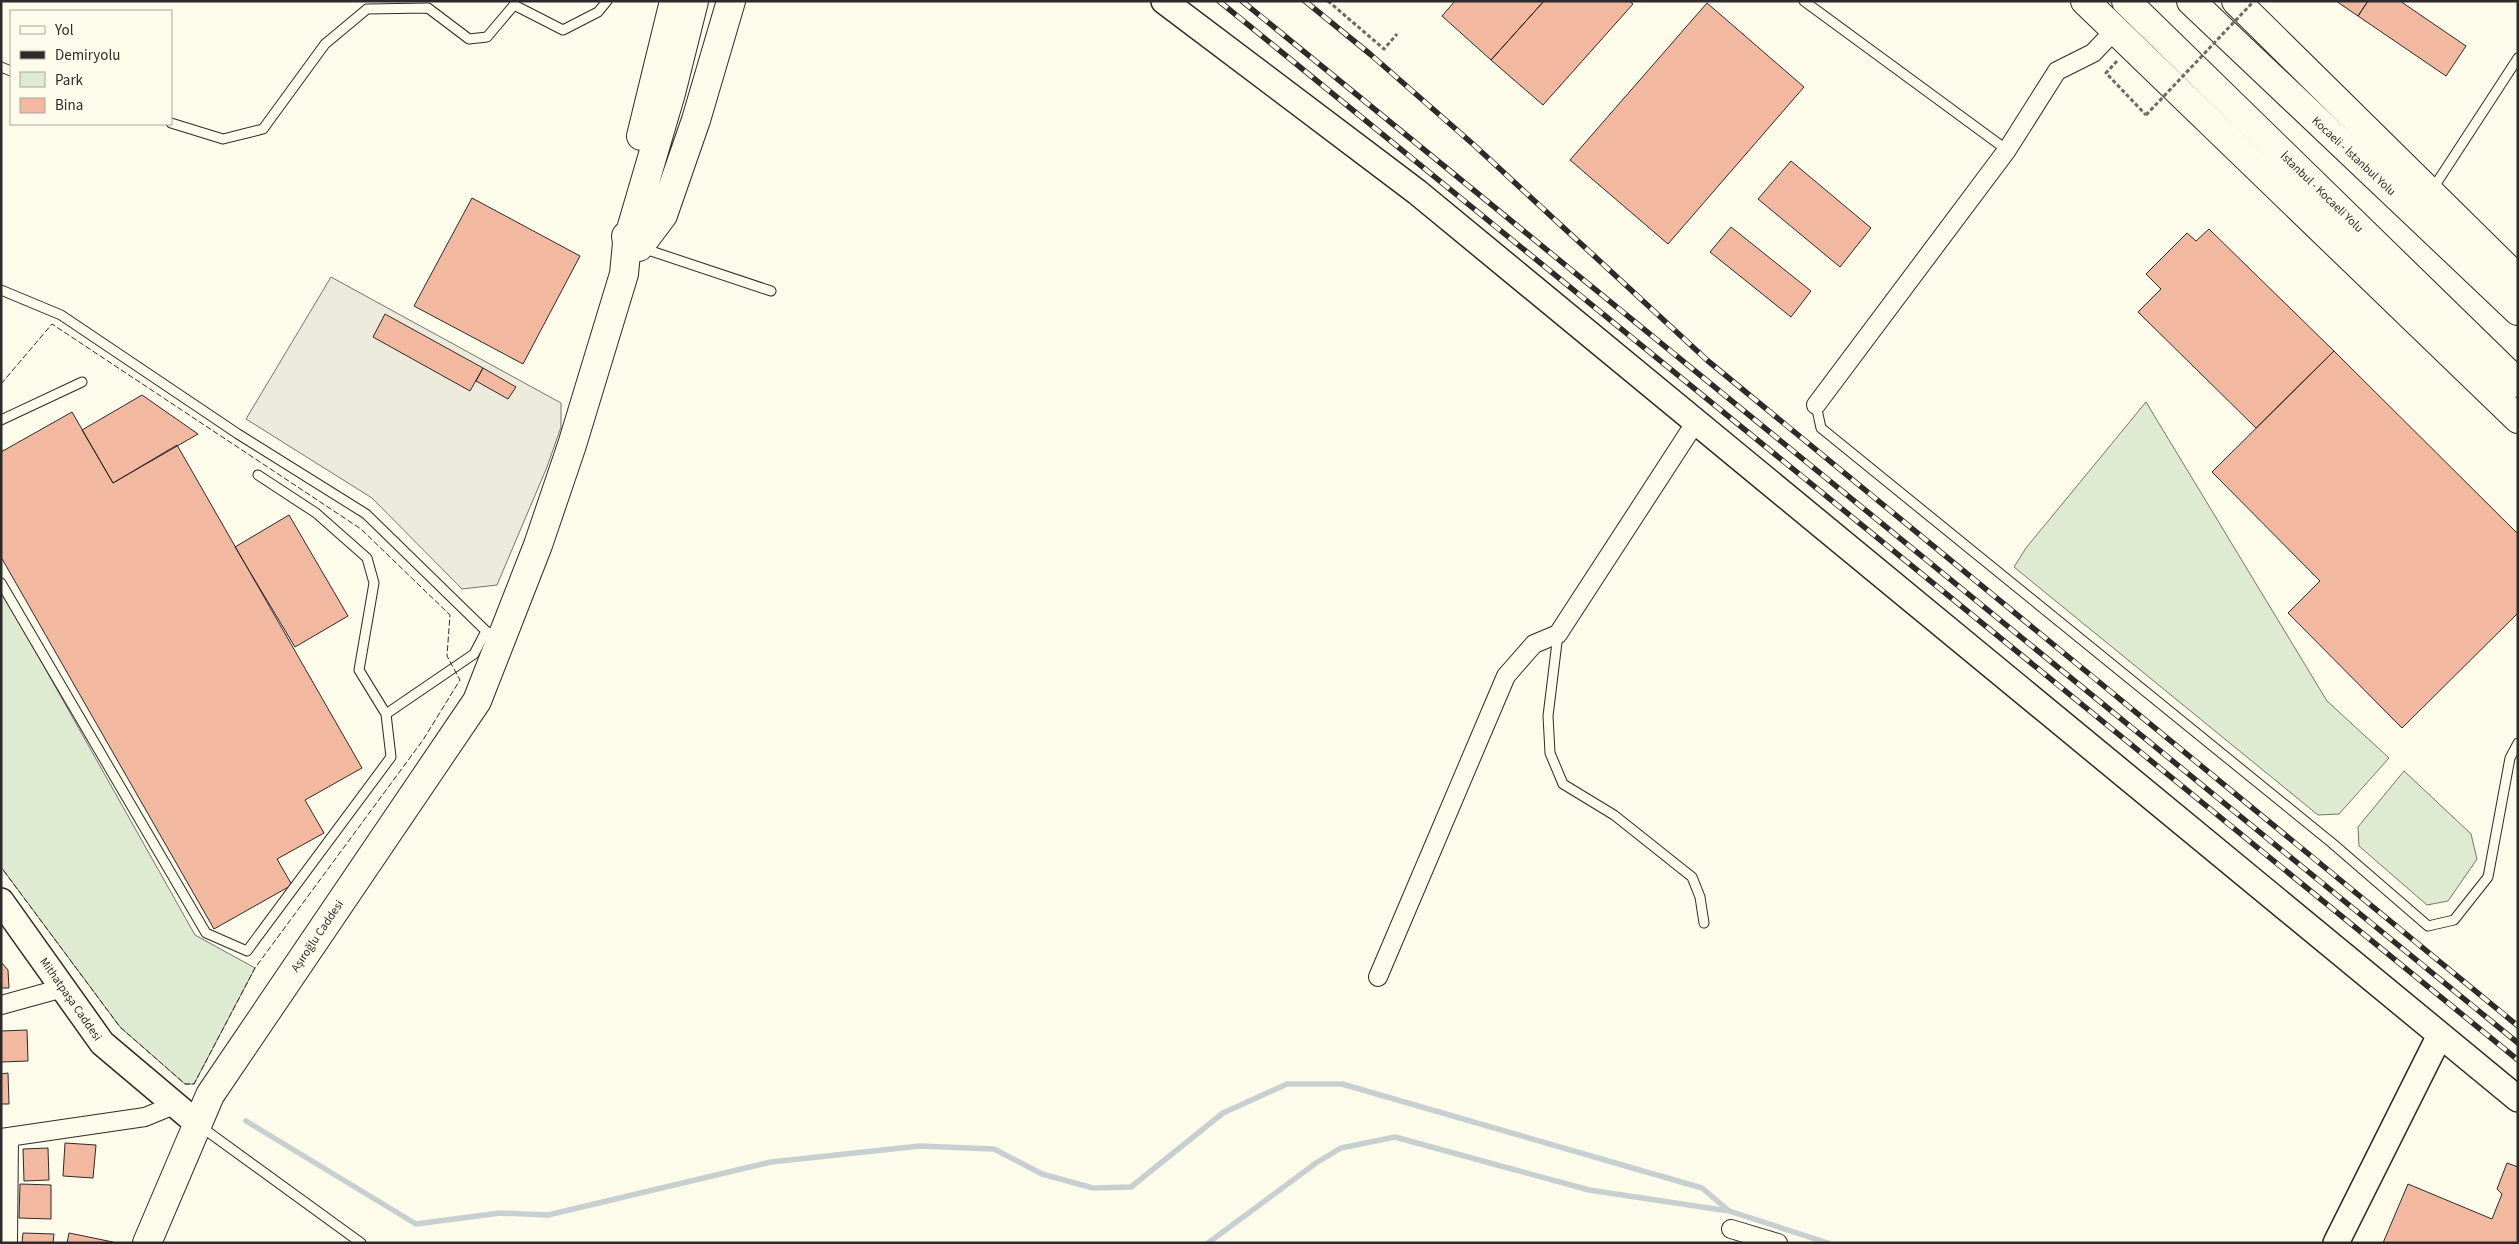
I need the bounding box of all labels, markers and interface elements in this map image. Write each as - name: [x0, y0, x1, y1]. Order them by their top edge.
- legend: [10, 10, 172, 125]
- text: Yol: [54, 20, 74, 41]
- text: Demiryolu: [55, 45, 120, 66]
- text: Park: [55, 70, 84, 91]
- text: Bina: [55, 95, 83, 116]
- street label: Kocaeli - İstanbul Yolu: [2308, 113, 2400, 200]
- street label: İstanbul - Kocaeli Yolu: [2276, 148, 2367, 237]
- street label: Aşıroğlu Caddesi: [287, 897, 348, 976]
- street label: Mithatpaşa Caddesi: [35, 954, 106, 1044]

